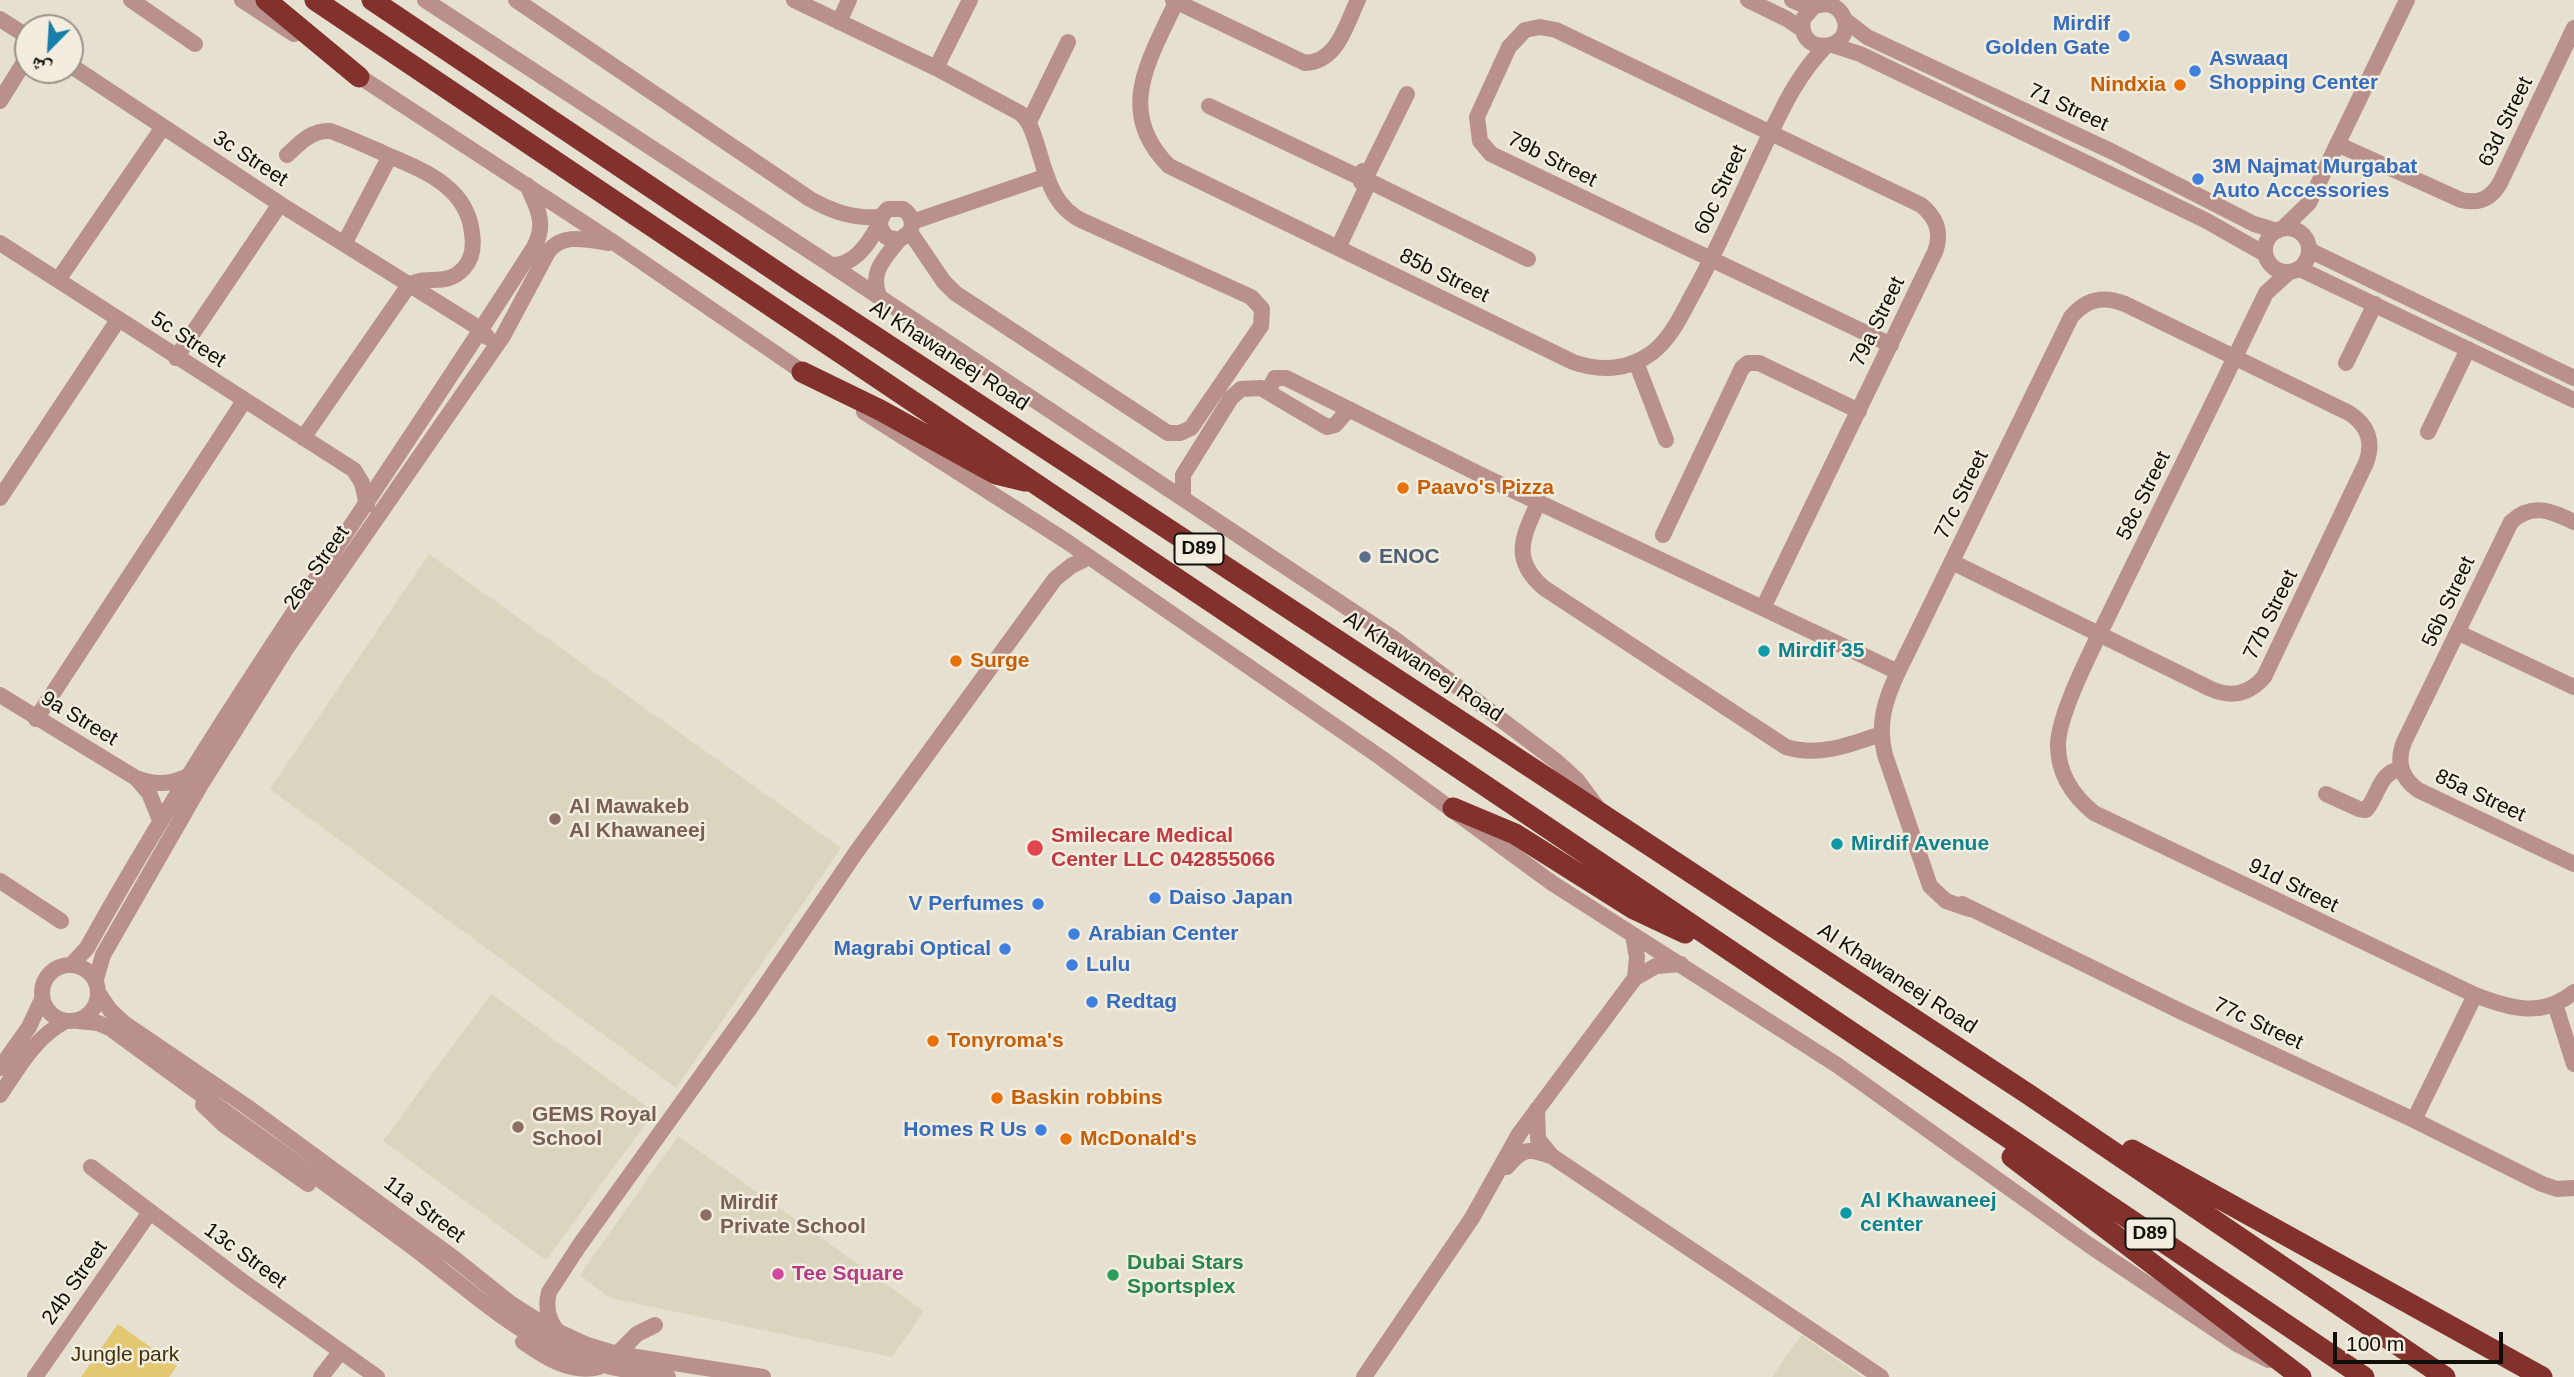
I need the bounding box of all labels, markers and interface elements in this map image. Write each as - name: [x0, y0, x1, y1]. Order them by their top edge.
- place label: Mirdif Golden Gate: [1985, 11, 2110, 61]
- north arrow: [14, 14, 84, 84]
- marker: Mirdif Golden Gate: [2116, 28, 2132, 44]
- place label: Aswaaq Shopping Center: [2209, 46, 2378, 96]
- text: ش: [28, 53, 55, 81]
- marker: Aswaaq Shopping Center: [2187, 63, 2203, 79]
- place label: Nindxia: [2090, 72, 2166, 98]
- street label: 63d Street: [2473, 73, 2539, 171]
- marker: Nindxia: [2172, 77, 2188, 93]
- street label: 71 Street: [2024, 79, 2112, 137]
- street label: 3c Street: [208, 126, 292, 192]
- street label: 79b Street: [1503, 127, 1601, 193]
- street label: 60c Street: [1689, 141, 1753, 239]
- place label: 3M Najmat Murgabat Auto Accessories: [2212, 154, 2417, 204]
- marker: 3M Najmat Murgabat Auto Accessories: [2190, 171, 2206, 187]
- street label: 85b Street: [1395, 243, 1493, 309]
- street label: 79a Street: [1845, 273, 1911, 371]
- street label: Al Khawaneej Road: [865, 295, 1033, 417]
- street label: 5c Street: [146, 307, 230, 373]
- street label: 77c Street: [1930, 446, 1994, 544]
- street label: 58c Street: [2112, 447, 2176, 545]
- place label: Paavo's Pizza: [1417, 475, 1554, 501]
- marker: Paavo's Pizza: [1395, 480, 1411, 496]
- street label: 26a Street: [279, 521, 355, 615]
- road number: D89: [1174, 534, 1224, 564]
- place label: ENOC: [1379, 544, 1440, 570]
- marker: ENOC: [1357, 549, 1373, 565]
- street label: 56b Street: [2417, 553, 2481, 651]
- street label: 77b Street: [2238, 566, 2304, 664]
- street label: Al Khawaneej Road: [1339, 606, 1507, 728]
- place label: Mirdif 35: [1778, 638, 1864, 664]
- marker: Mirdif 35: [1756, 643, 1772, 659]
- place label: Surge: [970, 648, 1030, 674]
- marker: Surge: [948, 653, 964, 669]
- street label: 9a Street: [36, 686, 122, 752]
- street label: 85a Street: [2431, 764, 2529, 828]
- place label: Al Mawakeb Al Khawaneej: [569, 794, 706, 844]
- marker: Al Mawakeb Al Khawaneej: [547, 811, 563, 827]
- place label: Smilecare Medical Center LLC 042855066: [1051, 823, 1275, 873]
- place label: Mirdif Avenue: [1851, 831, 1989, 857]
- marker: Mirdif Avenue: [1829, 836, 1845, 852]
- marker: Smilecare Medical Center LLC 042855066: [1025, 838, 1045, 858]
- street label: 91d Street: [2244, 853, 2342, 919]
- place label: Daiso Japan: [1169, 885, 1293, 911]
- marker: Daiso Japan: [1147, 890, 1163, 906]
- place label: V Perfumes: [908, 891, 1024, 917]
- marker: V Perfumes: [1030, 896, 1046, 912]
- street label: Al Khawaneej Road: [1813, 918, 1981, 1040]
- place label: Arabian Center: [1088, 921, 1239, 947]
- marker: Arabian Center: [1066, 926, 1082, 942]
- place label: Magrabi Optical: [833, 936, 991, 962]
- marker: Magrabi Optical: [997, 941, 1013, 957]
- place label: Lulu: [1086, 952, 1130, 978]
- marker: Lulu: [1064, 957, 1080, 973]
- place label: Redtag: [1106, 989, 1177, 1015]
- street label: 77c Street: [2209, 992, 2307, 1056]
- marker: Redtag: [1084, 994, 1100, 1010]
- place label: Tonyroma's: [947, 1028, 1064, 1054]
- marker: Tonyroma's: [925, 1033, 941, 1049]
- place label: Baskin robbins: [1011, 1085, 1163, 1111]
- marker: Baskin robbins: [989, 1090, 1005, 1106]
- place label: GEMS Royal School: [532, 1102, 657, 1152]
- place label: Homes R Us: [903, 1117, 1027, 1143]
- marker: GEMS Royal School: [510, 1119, 526, 1135]
- marker: Homes R Us: [1033, 1122, 1049, 1138]
- place label: McDonald's: [1080, 1126, 1197, 1152]
- marker: McDonald's: [1058, 1131, 1074, 1147]
- street label: 11a Street: [378, 1171, 470, 1249]
- place label: Al Khawaneej center: [1860, 1188, 1997, 1238]
- place label: Mirdif Private School: [720, 1190, 866, 1240]
- marker: Al Khawaneej center: [1838, 1205, 1854, 1221]
- marker: Mirdif Private School: [698, 1207, 714, 1223]
- street label: 13c Street: [199, 1218, 291, 1294]
- road number: D89: [2126, 1218, 2174, 1250]
- street label: 24b Street: [37, 1236, 113, 1330]
- place label: Dubai Stars Sportsplex: [1127, 1250, 1244, 1300]
- place label: Tee Square: [792, 1261, 904, 1287]
- marker: Tee Square: [770, 1266, 786, 1282]
- marker: Dubai Stars Sportsplex: [1105, 1267, 1121, 1283]
- scale bar: [2336, 1318, 2506, 1362]
- text: 100 m: [2346, 1332, 2404, 1355]
- park label: Jungle park: [71, 1342, 179, 1368]

